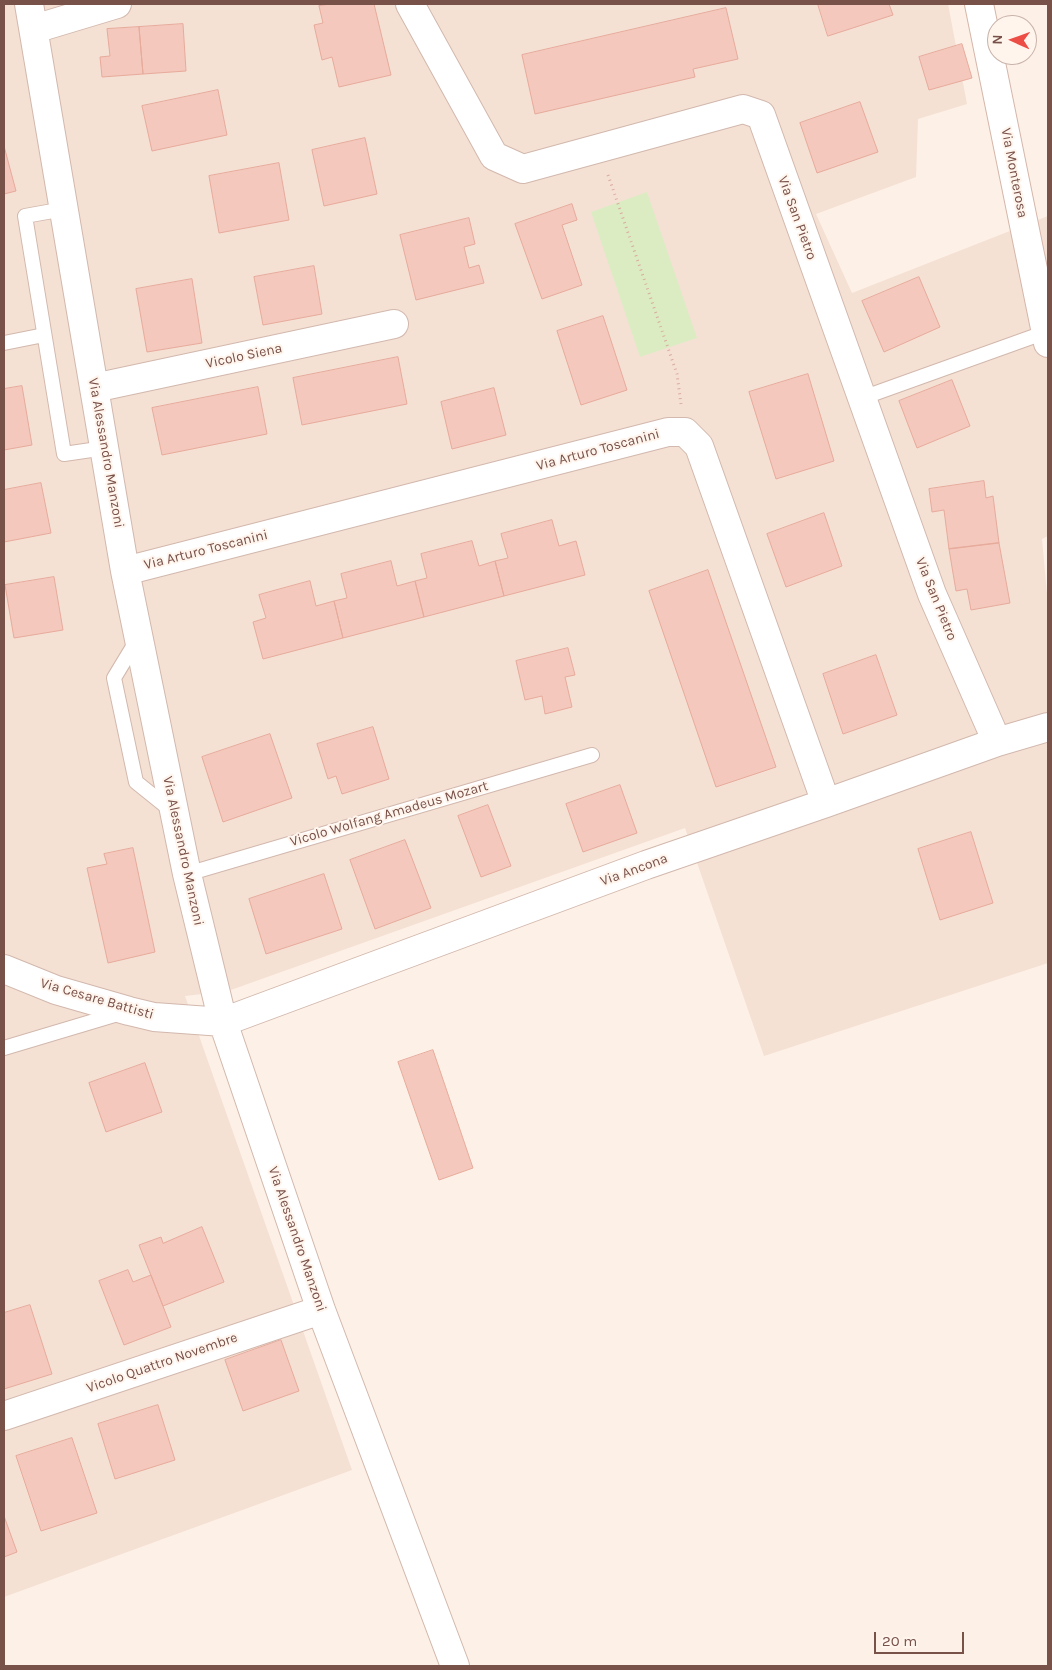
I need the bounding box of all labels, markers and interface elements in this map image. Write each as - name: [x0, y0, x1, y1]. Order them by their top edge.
- north arrow: [987, 15, 1037, 65]
- text: N: [989, 34, 1006, 45]
- street label: Via Monterosa: [997, 127, 1031, 219]
- street label: Via San Pietro: [774, 174, 820, 262]
- street label: Vicolo Siena: [204, 340, 284, 372]
- street label: Via Alessandro Manzoni: [84, 377, 128, 529]
- street label: Via Arturo Toscanini: [534, 425, 662, 475]
- street label: Via Arturo Toscanini: [142, 526, 270, 574]
- street label: Via San Pietro: [912, 555, 960, 643]
- street label: Via Alessandro Manzoni: [159, 775, 207, 927]
- street label: Vicolo Wolfang Amadeus Mozart: [288, 778, 490, 850]
- street label: Via Ancona: [598, 850, 670, 890]
- street label: Via Cesare Battisti: [38, 975, 156, 1023]
- street label: Via Alessandro Manzoni: [264, 1164, 330, 1314]
- street label: Vicolo Quattro Novembre: [84, 1329, 240, 1397]
- scale bar: [877, 1622, 967, 1654]
- text: 20 m: [882, 1632, 917, 1650]

